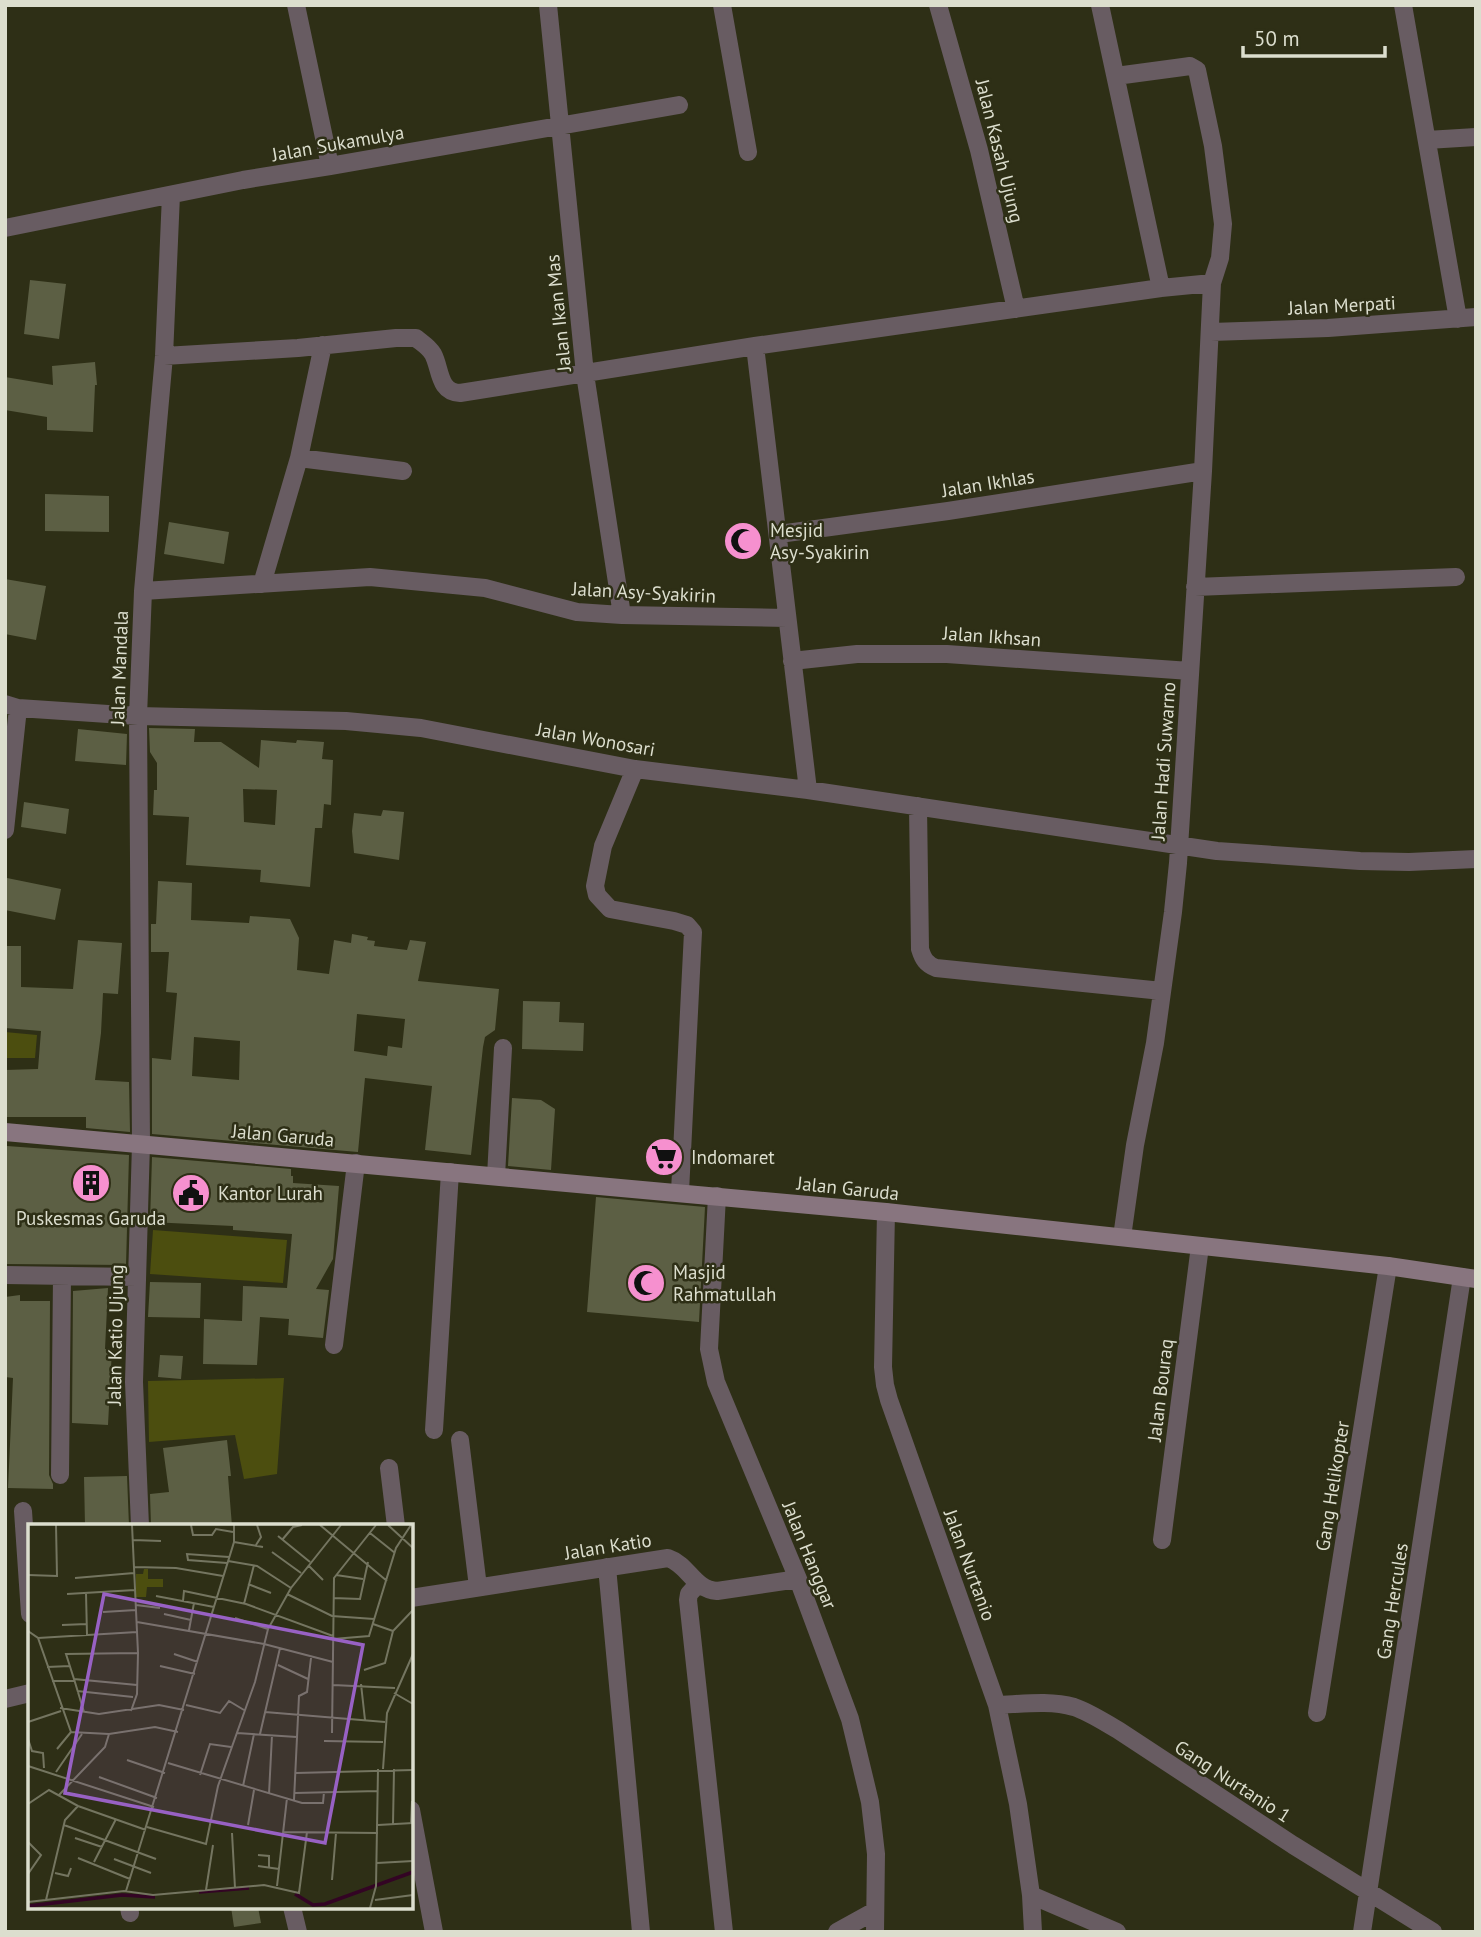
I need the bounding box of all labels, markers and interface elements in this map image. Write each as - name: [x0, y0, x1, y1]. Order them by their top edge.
- scale bar: [1243, 14, 1385, 58]
- text: 50 m: [1254, 25, 1300, 52]
- street label: Jalan Kasah Ujung: [970, 76, 1029, 225]
- street label: Jalan Sukamulya: [269, 120, 406, 167]
- street label: Jalan Ikan Mas: [540, 253, 576, 374]
- street label: Jalan Merpati: [1287, 290, 1396, 320]
- street label: Jalan Ikhlas: [939, 464, 1036, 502]
- place label: Mesjid Asy-Syakirin: [770, 518, 869, 564]
- mosque icon: Mesjid Asy-Syakirin: [722, 520, 764, 562]
- street label: Jalan Asy-Syakirin: [570, 576, 717, 608]
- street label: Jalan Mandala: [105, 610, 133, 727]
- street label: Jalan Ikhsan: [941, 621, 1042, 651]
- street label: Jalan Hadi Suwarno: [1145, 681, 1181, 842]
- street label: Jalan Wonosari: [534, 717, 657, 761]
- street label: Jalan Garuda: [230, 1118, 335, 1151]
- supermarket icon: Indomaret: [643, 1136, 685, 1178]
- place label: Indomaret: [691, 1145, 775, 1169]
- building icon: Puskesmas Garuda: [70, 1162, 112, 1204]
- street label: Jalan Garuda: [795, 1171, 900, 1205]
- public building icon: Kantor Lurah: [170, 1172, 212, 1214]
- place label: Kantor Lurah: [218, 1181, 323, 1205]
- place label: Puskesmas Garuda: [16, 1206, 166, 1230]
- place label: Masjid Rahmatullah: [673, 1260, 776, 1306]
- mosque icon: Masjid Rahmatullah: [625, 1262, 667, 1304]
- street label: Jalan Katio Ujung: [102, 1264, 128, 1407]
- street label: Jalan Bouraq: [1142, 1337, 1178, 1444]
- street label: Gang Helikopter: [1310, 1419, 1354, 1553]
- street label: Jalan Hanggar: [777, 1497, 843, 1613]
- street label: Jalan Nurtanio: [938, 1505, 1001, 1624]
- inset map: [28, 1524, 413, 1909]
- street label: Jalan Katio: [562, 1527, 653, 1565]
- street label: Gang Hercules: [1371, 1541, 1413, 1661]
- street label: Gang Nurtanio 1: [1170, 1735, 1296, 1827]

